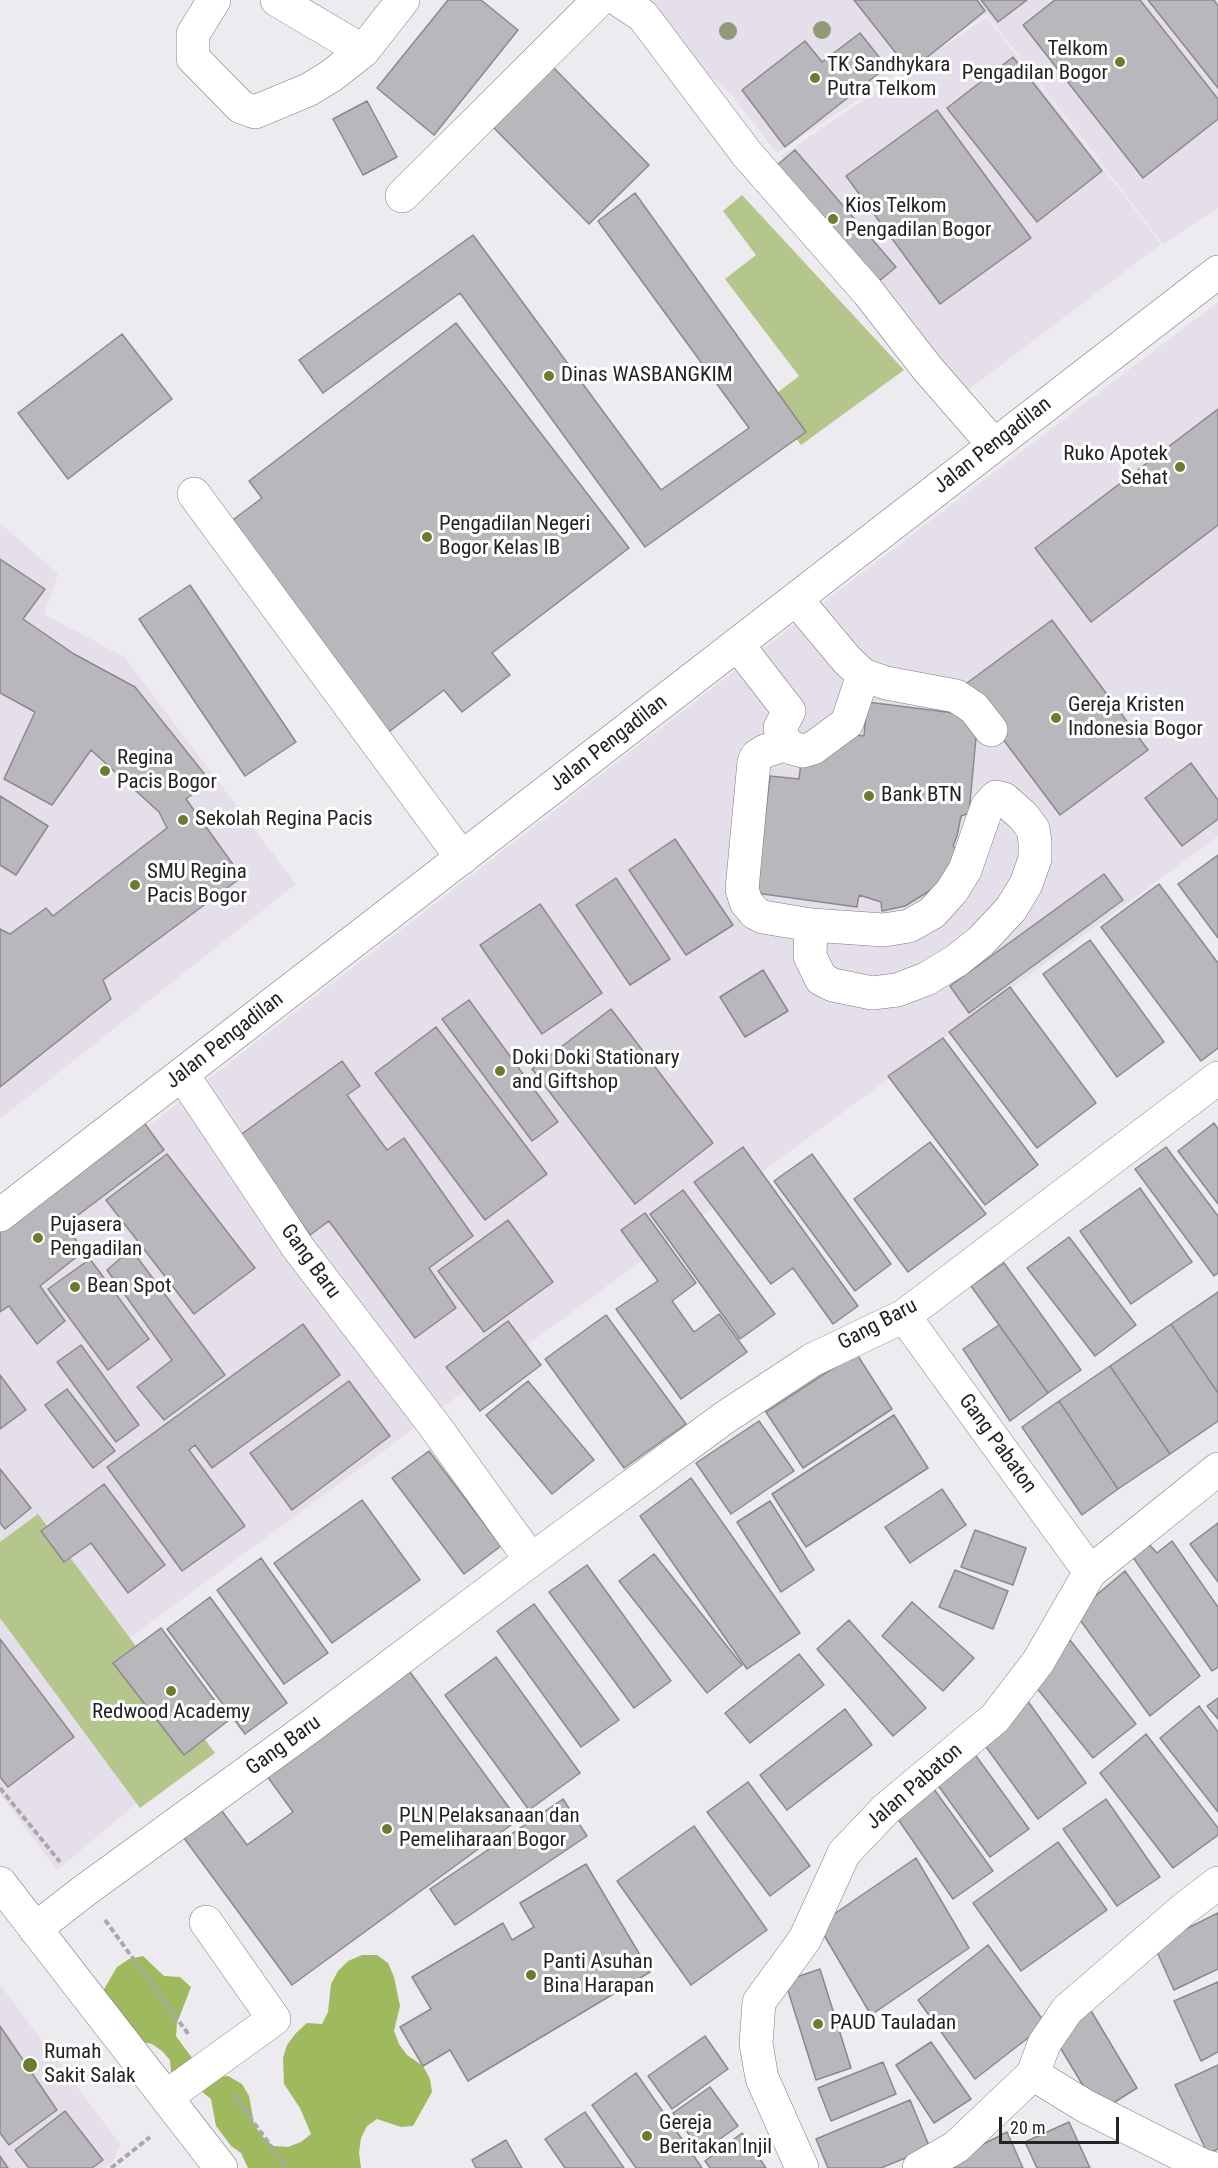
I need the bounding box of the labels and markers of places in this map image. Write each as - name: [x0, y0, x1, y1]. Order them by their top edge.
- place label: Telkom Pengadilan Bogor: [962, 37, 1108, 87]
- place label: TK Sandhykara Putra Telkom: [827, 53, 950, 103]
- marker: Telkom Pengadilan Bogor: [1113, 55, 1127, 69]
- marker: TK Sandhykara Putra Telkom: [808, 71, 822, 85]
- place label: Kios Telkom Pengadilan Bogor: [845, 194, 991, 244]
- marker: Kios Telkom Pengadilan Bogor: [826, 212, 840, 226]
- place label: Dinas WASBANGKIM: [561, 363, 733, 389]
- marker: Dinas WASBANGKIM: [542, 369, 556, 383]
- place label: Ruko Apotek Sehat: [1063, 442, 1168, 492]
- marker: Ruko Apotek Sehat: [1173, 460, 1187, 474]
- place label: Pengadilan Negeri Bogor Kelas IB: [439, 512, 590, 562]
- marker: Pengadilan Negeri Bogor Kelas IB: [420, 530, 434, 544]
- place label: Gereja Kristen Indonesia Bogor: [1068, 693, 1203, 743]
- marker: Gereja Kristen Indonesia Bogor: [1049, 711, 1063, 725]
- place label: Regina Pacis Bogor: [117, 746, 217, 796]
- marker: Regina Pacis Bogor: [98, 764, 112, 778]
- place label: Bank BTN: [881, 783, 962, 809]
- marker: Bank BTN: [862, 789, 876, 803]
- place label: Sekolah Regina Pacis: [195, 807, 372, 833]
- marker: Sekolah Regina Pacis: [176, 813, 190, 827]
- place label: SMU Regina Pacis Bogor: [147, 860, 247, 910]
- marker: SMU Regina Pacis Bogor: [128, 878, 142, 892]
- place label: Doki Doki Stationary and Giftshop: [512, 1046, 680, 1096]
- marker: Doki Doki Stationary and Giftshop: [493, 1064, 507, 1078]
- place label: Pujasera Pengadilan: [50, 1213, 142, 1263]
- marker: Pujasera Pengadilan: [31, 1231, 45, 1245]
- place label: Bean Spot: [87, 1274, 171, 1300]
- marker: Bean Spot: [68, 1280, 82, 1294]
- marker: Redwood Academy: [164, 1684, 178, 1698]
- place label: Redwood Academy: [92, 1700, 250, 1726]
- place label: PLN Pelaksanaan dan Pemeliharaan Bogor: [399, 1804, 580, 1854]
- marker: PLN Pelaksanaan dan Pemeliharaan Bogor: [380, 1822, 394, 1836]
- place label: Panti Asuhan Bina Harapan: [543, 1950, 654, 2000]
- marker: Panti Asuhan Bina Harapan: [524, 1968, 538, 1982]
- place label: PAUD Tauladan: [830, 2011, 956, 2037]
- marker: PAUD Tauladan: [811, 2017, 825, 2031]
- place label: Rumah Sakit Salak: [44, 2040, 136, 2090]
- marker: Rumah Sakit Salak: [21, 2056, 39, 2074]
- place label: Gereja Beritakan Injil: [659, 2111, 772, 2161]
- marker: Gereja Beritakan Injil: [640, 2129, 654, 2143]

